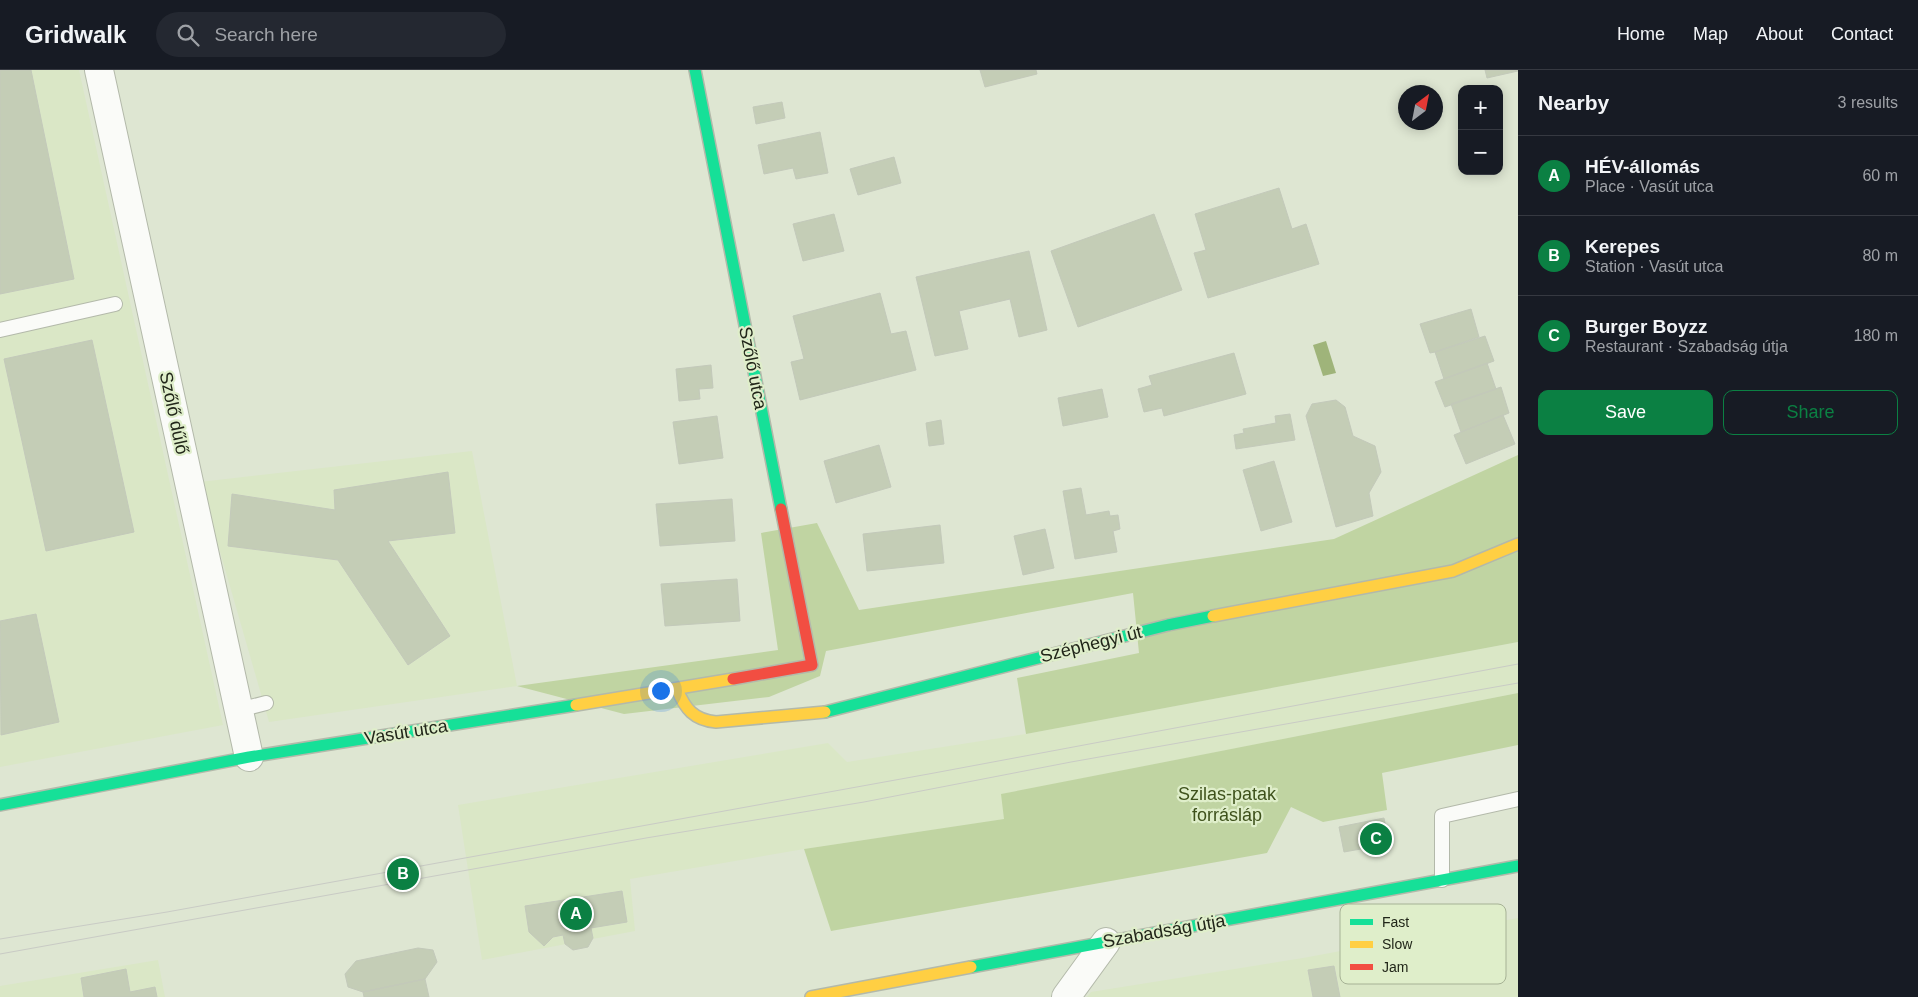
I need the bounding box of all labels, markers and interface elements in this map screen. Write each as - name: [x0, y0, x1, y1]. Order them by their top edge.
- search box: [156, 12, 506, 57]
- text: Gridwalk: [25, 21, 126, 48]
- icon: search: [174, 21, 202, 49]
- text: Search here: [214, 24, 318, 45]
- text: Home: [1617, 24, 1665, 44]
- text: Map: [1693, 24, 1728, 44]
- text: About: [1756, 24, 1803, 44]
- text: Contact: [1831, 24, 1893, 44]
- north arrow: [1398, 85, 1443, 130]
- map controls: [1458, 85, 1503, 175]
- button: +: [1458, 85, 1503, 130]
- text: Nearby: [1538, 91, 1609, 114]
- text: 3 results: [1838, 94, 1898, 111]
- button: −: [1458, 130, 1503, 175]
- text: HÉV-állomás: [1585, 156, 1700, 177]
- text: A: [1548, 167, 1560, 184]
- text: 60 m: [1862, 167, 1898, 184]
- text: Place · Vasút utca: [1585, 178, 1714, 195]
- text: Kerepes: [1585, 236, 1660, 257]
- text: B: [1548, 247, 1560, 264]
- text: 80 m: [1862, 247, 1898, 264]
- text: Station · Vasút utca: [1585, 258, 1723, 275]
- text: Burger Boyzz: [1585, 316, 1707, 337]
- street label: Szőlő utca: [735, 325, 771, 412]
- text: C: [1548, 327, 1560, 344]
- text: 180 m: [1854, 327, 1898, 344]
- text: Restaurant · Szabadság útja: [1585, 338, 1788, 355]
- street label: Szőlő dűlő: [155, 370, 193, 456]
- button: Save: [1538, 390, 1713, 435]
- button: Share: [1723, 390, 1898, 435]
- street label: Széphegyi út: [1038, 622, 1144, 666]
- your location: [648, 678, 674, 704]
- street label: Vasút utca: [363, 715, 450, 748]
- park label: Szilas-patak forrásláp: [1178, 784, 1277, 825]
- pin: C: [1360, 820, 1392, 858]
- pin: B: [387, 855, 419, 893]
- pin: A: [560, 895, 592, 933]
- legend: [1340, 904, 1506, 984]
- street label: Szabadság útja: [1101, 910, 1228, 952]
- text: Fast: [1382, 914, 1409, 930]
- text: Slow: [1382, 936, 1413, 952]
- text: Jam: [1382, 959, 1408, 975]

